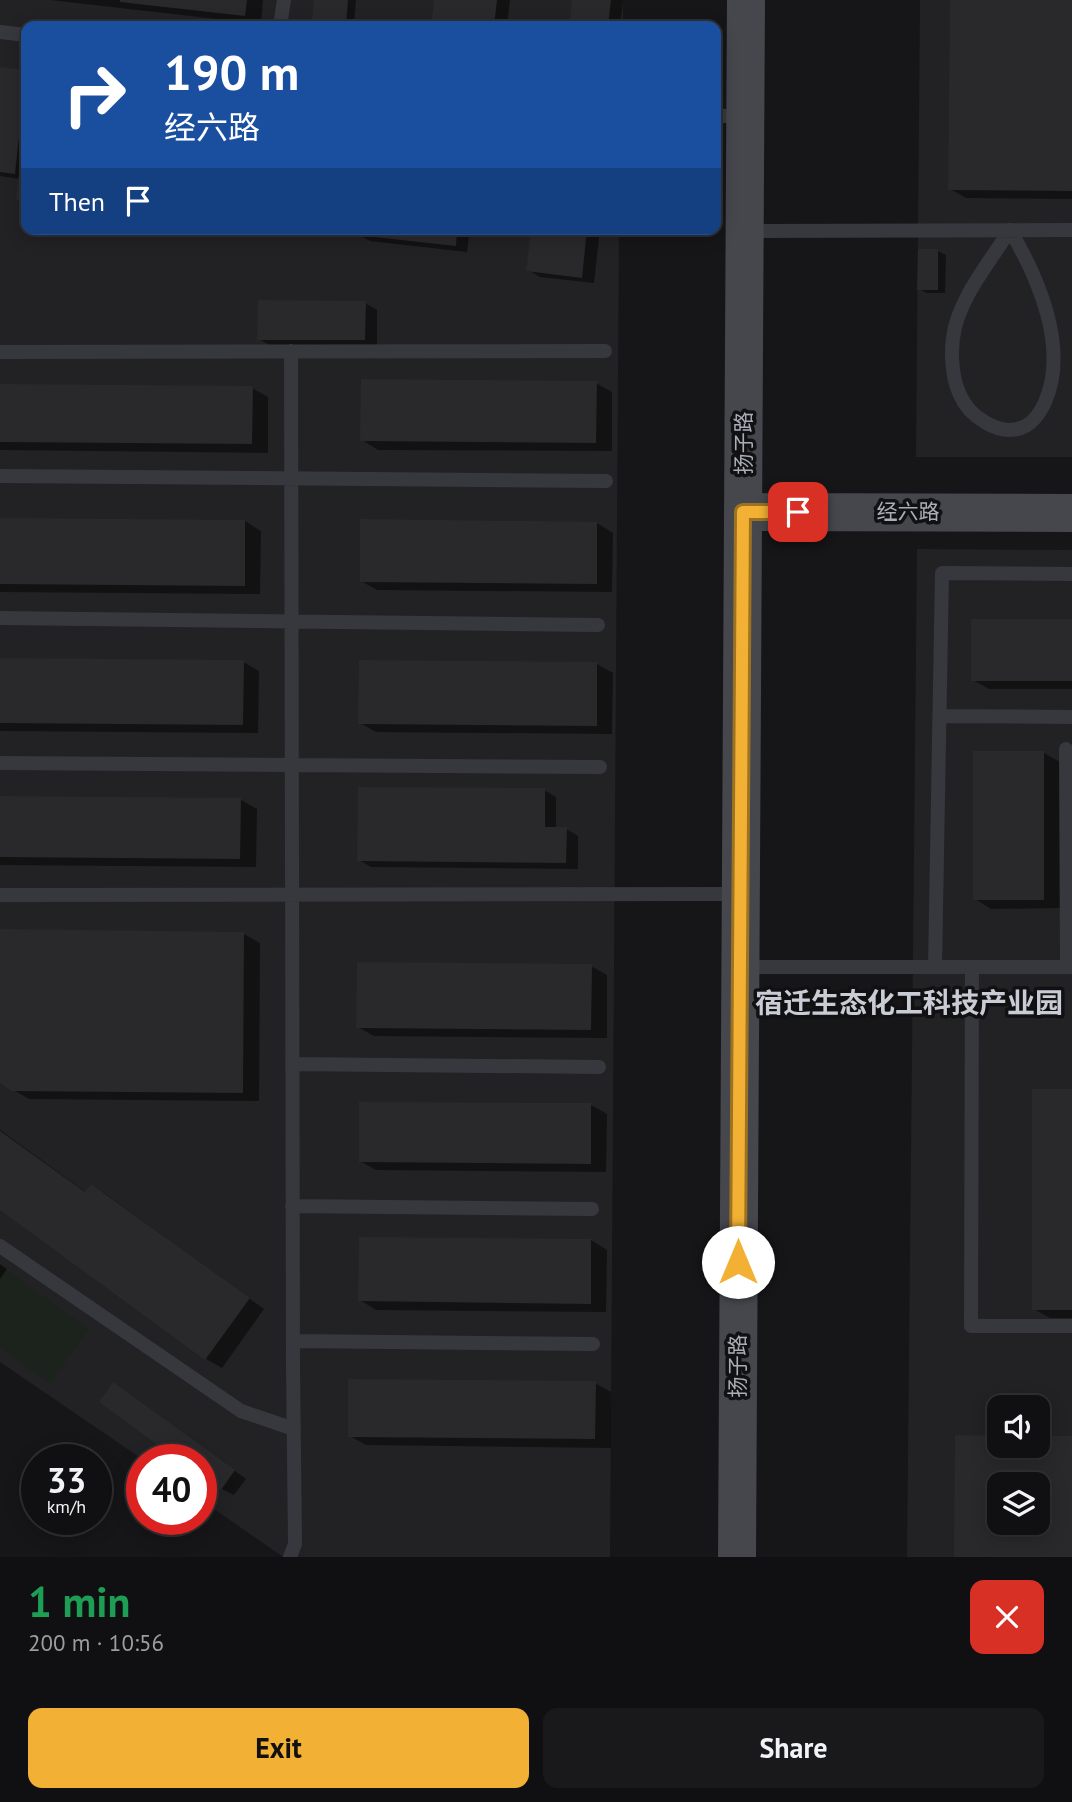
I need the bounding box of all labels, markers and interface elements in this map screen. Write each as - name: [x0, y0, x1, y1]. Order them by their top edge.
- text: 190 m: [164, 40, 299, 104]
- icon: right: [49, 49, 140, 140]
- text: 经六路: [164, 106, 260, 148]
- icon: arrive: [119, 182, 157, 220]
- text: Then: [49, 185, 105, 218]
- street label: 扬子路: [730, 412, 757, 475]
- pin: [768, 482, 828, 542]
- icon: arrive: [779, 493, 817, 531]
- street label: 经六路: [877, 498, 940, 525]
- district label: 宿迁生态化工科技产业园: [755, 984, 1063, 1021]
- position arrow: [701, 1225, 775, 1299]
- street label: 扬子路: [724, 1335, 751, 1398]
- map controls: [987, 1395, 1050, 1535]
- button: sound: [987, 1395, 1050, 1458]
- speed limit sign: 40: [126, 1444, 217, 1535]
- text: 33: [47, 1457, 86, 1503]
- button: layers: [987, 1472, 1050, 1535]
- text: km/h: [47, 1495, 86, 1518]
- text: 1 min: [28, 1574, 130, 1629]
- button: close: [970, 1580, 1044, 1654]
- text: 200 m · 10:56: [28, 1628, 164, 1657]
- button: Exit: [28, 1708, 529, 1788]
- button: Share: [543, 1708, 1044, 1788]

